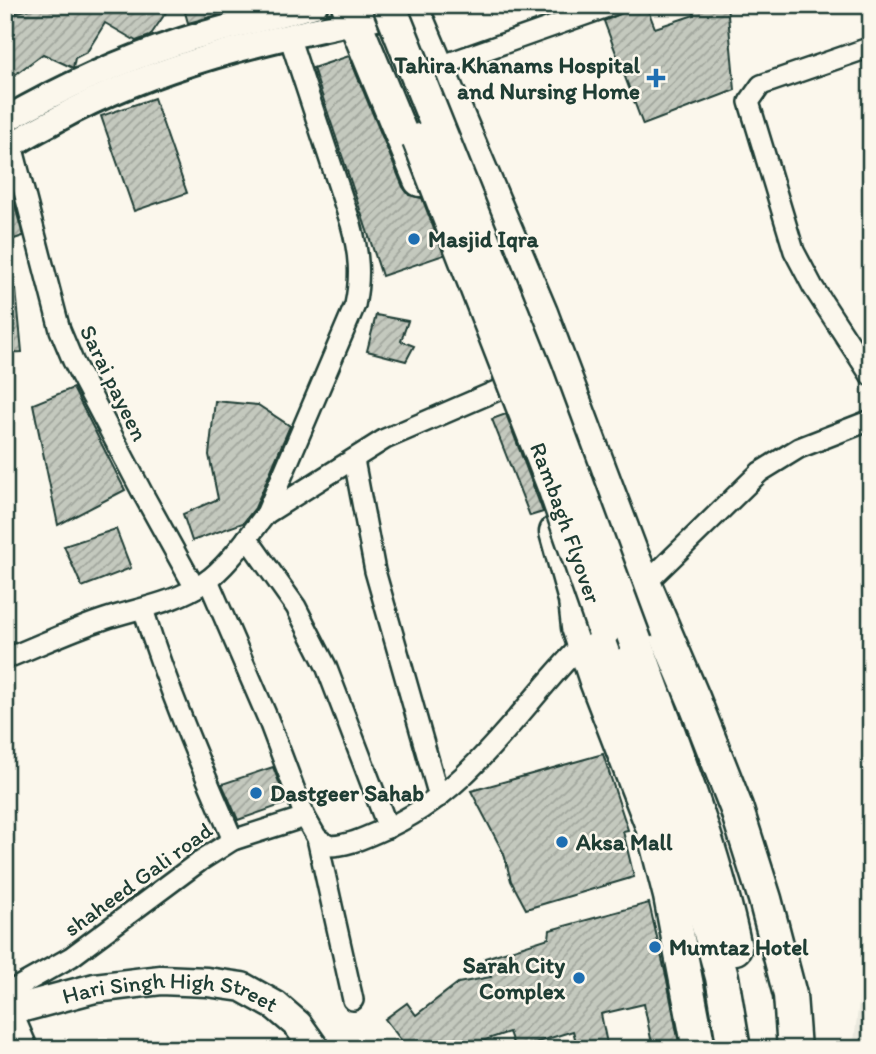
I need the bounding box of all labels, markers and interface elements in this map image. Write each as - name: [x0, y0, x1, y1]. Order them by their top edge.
- place label: Tahira Khanams Hospital and Nursing Home: [394, 51, 640, 105]
- marker: Tahira Khanams Hospital and Nursing Home: [646, 68, 666, 88]
- place label: Masjid Iqra: [428, 225, 540, 253]
- marker: Masjid Iqra: [406, 231, 422, 247]
- street label: Sarai payeen: [74, 320, 154, 446]
- street label: Rambagh Flyover: [524, 438, 608, 607]
- place label: Dastgeer Sahab: [270, 779, 424, 807]
- marker: Dastgeer Sahab: [248, 785, 264, 801]
- street label: shaheed Gali road: [58, 815, 218, 942]
- place label: Aksa Mall: [575, 828, 673, 856]
- marker: Aksa Mall: [554, 834, 570, 850]
- place label: Mumtaz Hotel: [669, 933, 809, 961]
- marker: Mumtaz Hotel: [647, 939, 663, 955]
- place label: Sarah City Complex: [463, 951, 566, 1005]
- street label: Hari Singh High Street: [59, 966, 283, 1018]
- marker: Sarah City Complex: [571, 970, 587, 986]

